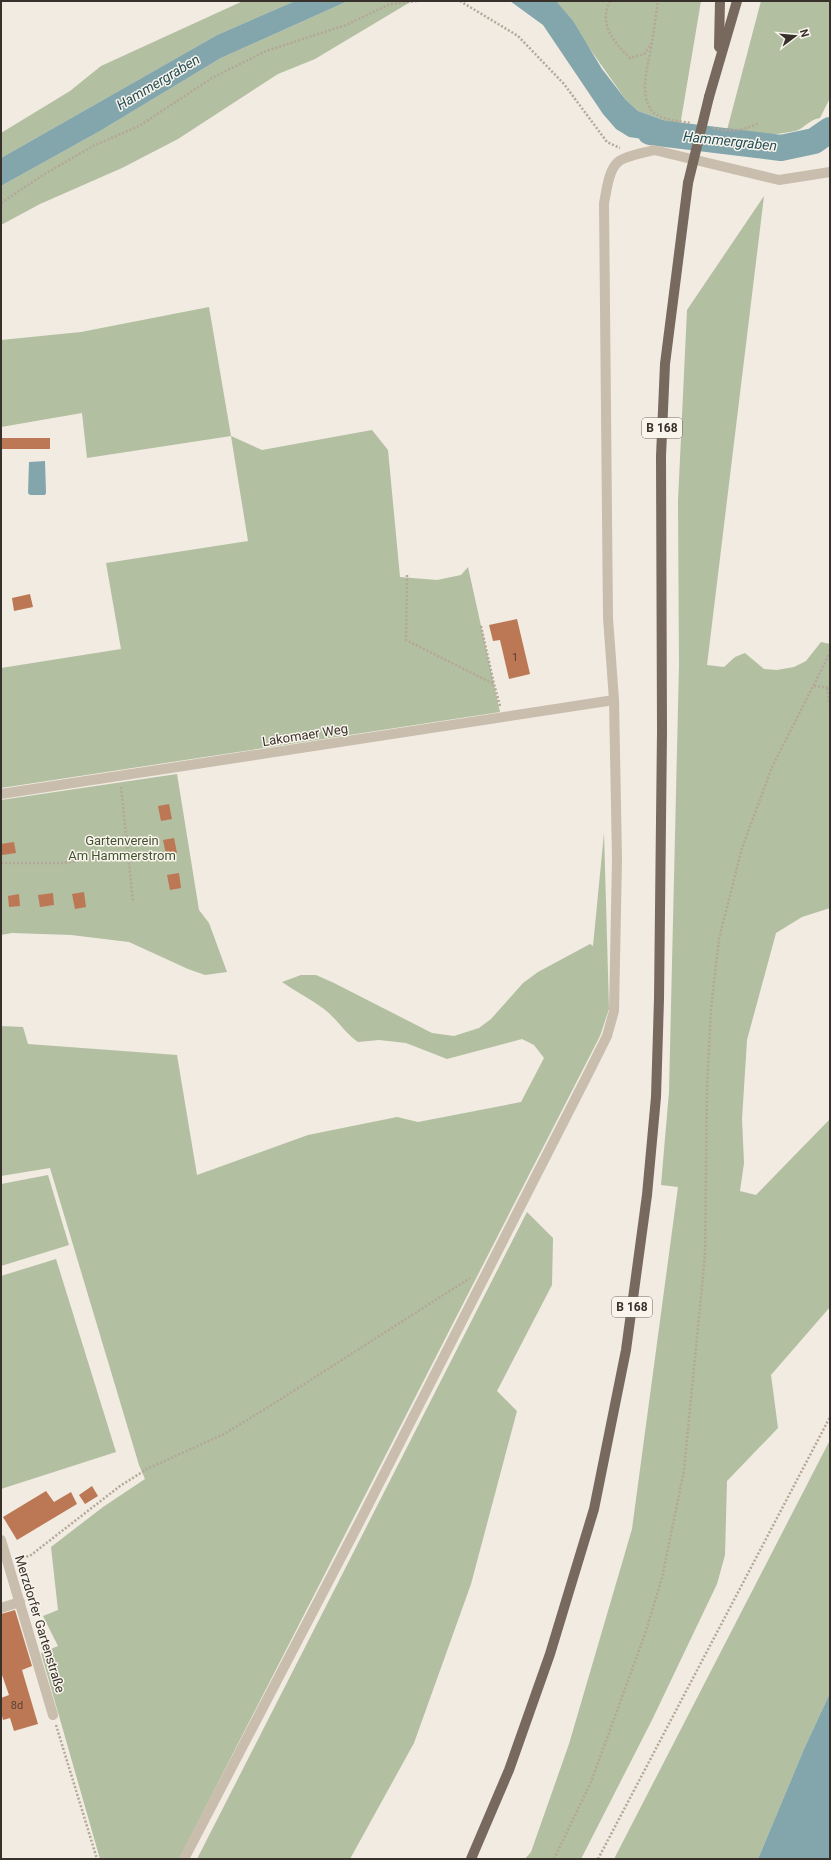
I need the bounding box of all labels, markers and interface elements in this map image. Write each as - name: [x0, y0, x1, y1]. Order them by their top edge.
- north arrow: [775, 16, 815, 56]
- text: N: [797, 28, 812, 39]
- water label: Hammergraben: [113, 51, 203, 113]
- water label: Hammergraben: [682, 128, 778, 154]
- road number: B 168: [642, 418, 682, 438]
- house number: 1: [512, 651, 518, 664]
- street label: Lakomaer Weg: [261, 721, 349, 749]
- park label: Gartenverein Am Hammerstrom: [68, 833, 176, 863]
- road number: B 168: [612, 1297, 652, 1317]
- street label: Merzdorfer Gartenstraße: [12, 1553, 68, 1695]
- house number: 8d: [11, 1699, 23, 1712]

